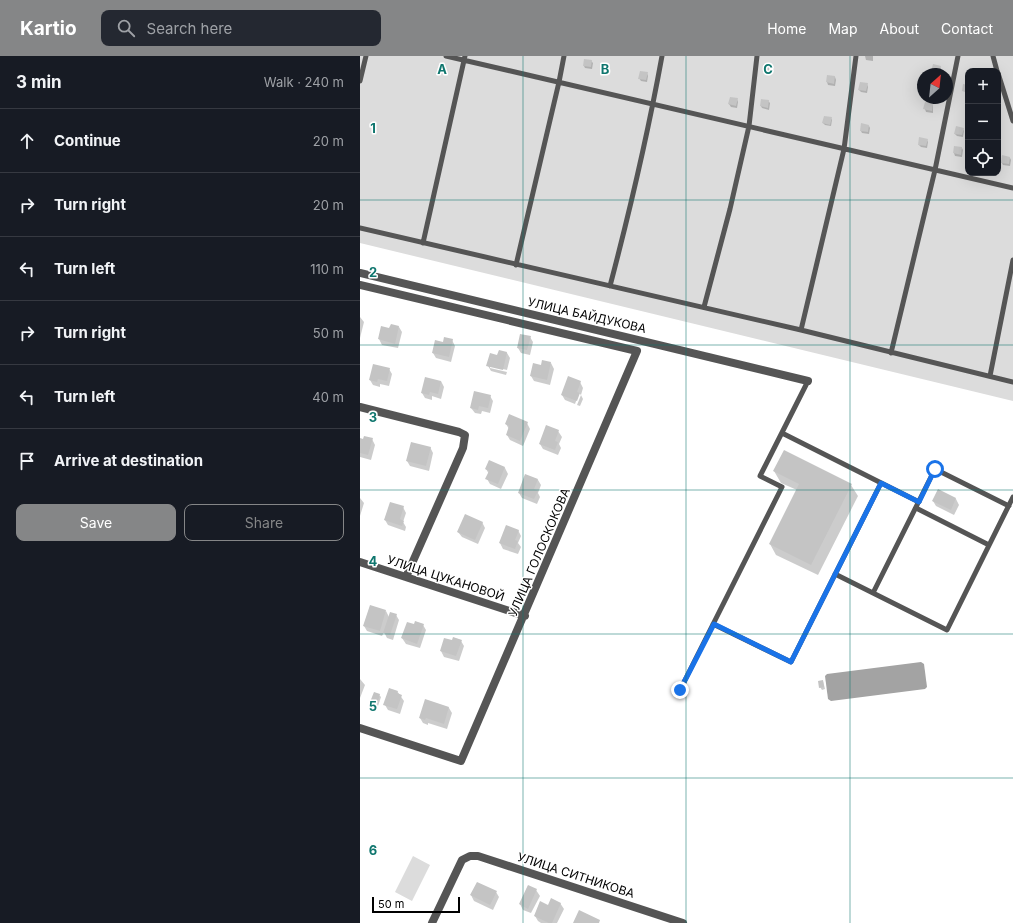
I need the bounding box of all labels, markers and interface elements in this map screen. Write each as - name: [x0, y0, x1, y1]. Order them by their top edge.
- search box: [101, 10, 381, 46]
- text: Kartio: [20, 17, 77, 40]
- icon: search: [115, 17, 137, 39]
- text: Search here: [147, 19, 232, 38]
- text: Home: [767, 20, 806, 37]
- text: Map: [828, 20, 858, 37]
- text: About: [880, 20, 919, 37]
- text: Contact: [941, 20, 993, 37]
- text: A: [437, 61, 447, 77]
- text: B: [601, 61, 610, 77]
- text: C: [763, 61, 773, 77]
- north arrow: [917, 68, 953, 104]
- map controls: [965, 68, 1001, 176]
- button: +: [965, 68, 1001, 104]
- text: 3 min: [16, 72, 62, 92]
- text: Walk · 240 m: [264, 74, 344, 90]
- button: −: [965, 104, 1001, 140]
- text: 1: [370, 120, 376, 136]
- icon: ahead: [16, 130, 38, 152]
- text: Continue: [54, 131, 121, 150]
- text: 20 m: [313, 133, 344, 149]
- button: locate: [965, 140, 1001, 176]
- icon: right: [16, 194, 38, 216]
- text: Turn right: [54, 195, 126, 214]
- text: 20 m: [313, 197, 344, 213]
- icon: left: [16, 258, 38, 280]
- text: Turn left: [54, 259, 115, 278]
- text: 110 m: [310, 261, 344, 277]
- text: 2: [369, 264, 377, 280]
- street label: УЛИЦА БАЙДУКОВА: [526, 294, 648, 336]
- icon: right: [16, 322, 38, 344]
- text: Turn right: [54, 323, 126, 342]
- text: 50 m: [313, 325, 344, 341]
- icon: left: [16, 386, 38, 408]
- text: Turn left: [54, 387, 115, 406]
- text: 40 m: [312, 389, 344, 405]
- text: 3: [369, 409, 377, 425]
- icon: arrive: [16, 450, 38, 472]
- text: Arrive at destination: [54, 451, 203, 470]
- route start: [926, 460, 944, 478]
- street label: УЛИЦА ГОЛОСКОКОВА: [505, 485, 573, 619]
- button: Save: [16, 504, 176, 541]
- button: Share: [184, 504, 344, 541]
- street label: УЛИЦА ЦУКАНОВОЙ: [385, 552, 507, 604]
- text: 4: [369, 553, 378, 569]
- route end: [671, 681, 689, 699]
- text: 5: [369, 698, 377, 714]
- text: 6: [369, 842, 377, 858]
- street label: УЛИЦА СИТНИКОВА: [516, 849, 636, 901]
- scale bar: [372, 895, 460, 914]
- text: 50 m: [378, 897, 404, 911]

